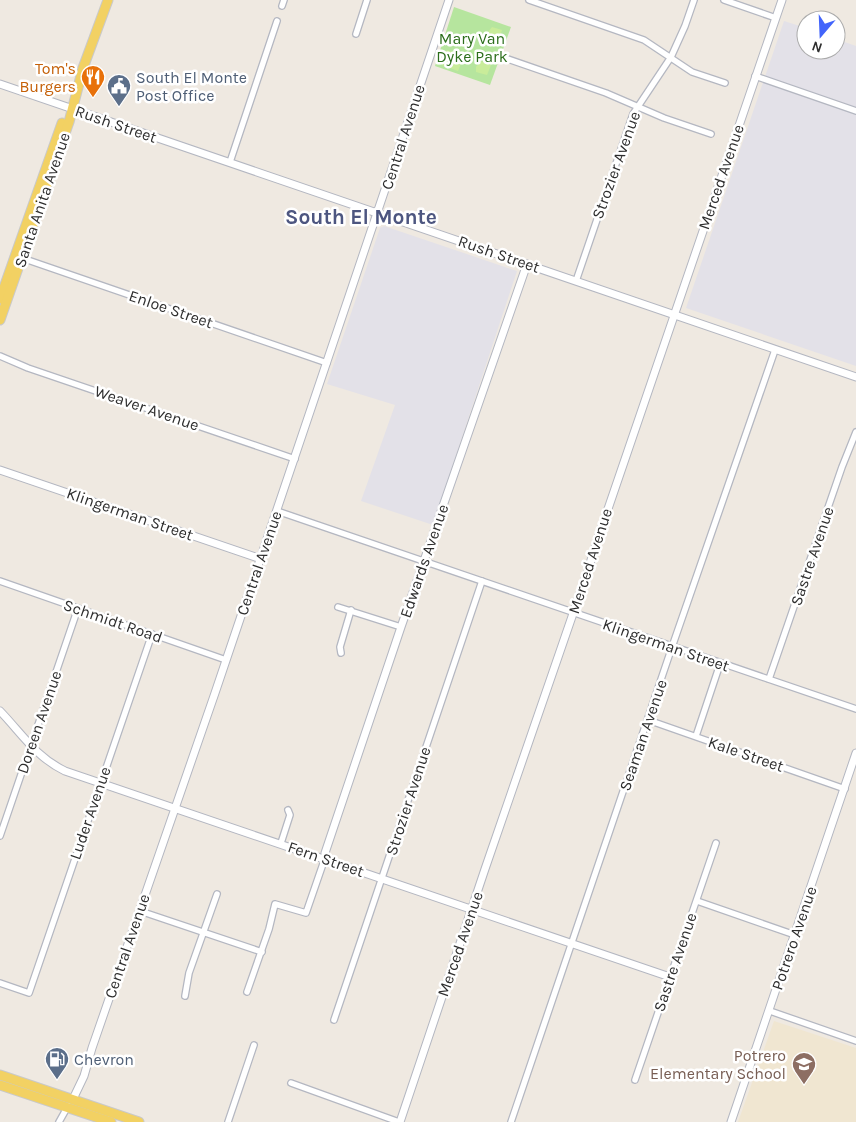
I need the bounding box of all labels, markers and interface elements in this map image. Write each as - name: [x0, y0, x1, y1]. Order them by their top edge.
- north arrow: [796, 10, 846, 60]
- park label: Mary Van Dyke Park: [436, 29, 508, 66]
- text: N: [809, 37, 824, 56]
- place label: Tom's Burgers: [19, 59, 76, 96]
- restaurant icon: Tom's Burgers: [80, 64, 106, 98]
- place label: South El Monte Post Office: [136, 68, 247, 105]
- public building icon: South El Monte Post Office: [106, 73, 132, 107]
- street label: Central Avenue: [377, 82, 429, 192]
- street label: Rush Street: [73, 101, 159, 147]
- street label: Strozier Avenue: [588, 109, 644, 221]
- street label: Merced Avenue: [694, 122, 748, 232]
- street label: Santa Anita Avenue: [10, 130, 74, 270]
- district label: South El Monte: [285, 205, 437, 229]
- street label: Rush Street: [456, 231, 542, 277]
- street label: Enloe Street: [126, 286, 216, 332]
- street label: Weaver Avenue: [92, 381, 202, 435]
- street label: Klingerman Street: [64, 483, 196, 545]
- street label: Edwards Avenue: [396, 502, 452, 620]
- street label: Sastre Avenue: [786, 504, 838, 608]
- street label: Merced Avenue: [564, 506, 616, 616]
- street label: Central Avenue: [232, 508, 286, 618]
- street label: Schmidt Road: [61, 595, 165, 647]
- street label: Klingerman Street: [600, 614, 732, 676]
- street label: Doreen Avenue: [12, 668, 66, 776]
- street label: Seaman Avenue: [615, 677, 671, 793]
- street label: Kale Street: [706, 732, 786, 776]
- street label: Strozier Avenue: [382, 744, 434, 858]
- street label: Luder Avenue: [65, 764, 115, 862]
- street label: Fern Street: [285, 837, 367, 881]
- street label: Potrero Avenue: [767, 884, 821, 992]
- street label: Merced Avenue: [433, 889, 487, 999]
- street label: Central Avenue: [100, 891, 154, 1001]
- street label: Sastre Avenue: [649, 910, 701, 1014]
- fuel station icon: Chevron: [44, 1046, 70, 1080]
- place label: Potrero Elementary School: [650, 1046, 786, 1083]
- place label: Chevron: [74, 1050, 134, 1069]
- school or university icon: Potrero Elementary School: [791, 1051, 817, 1085]

